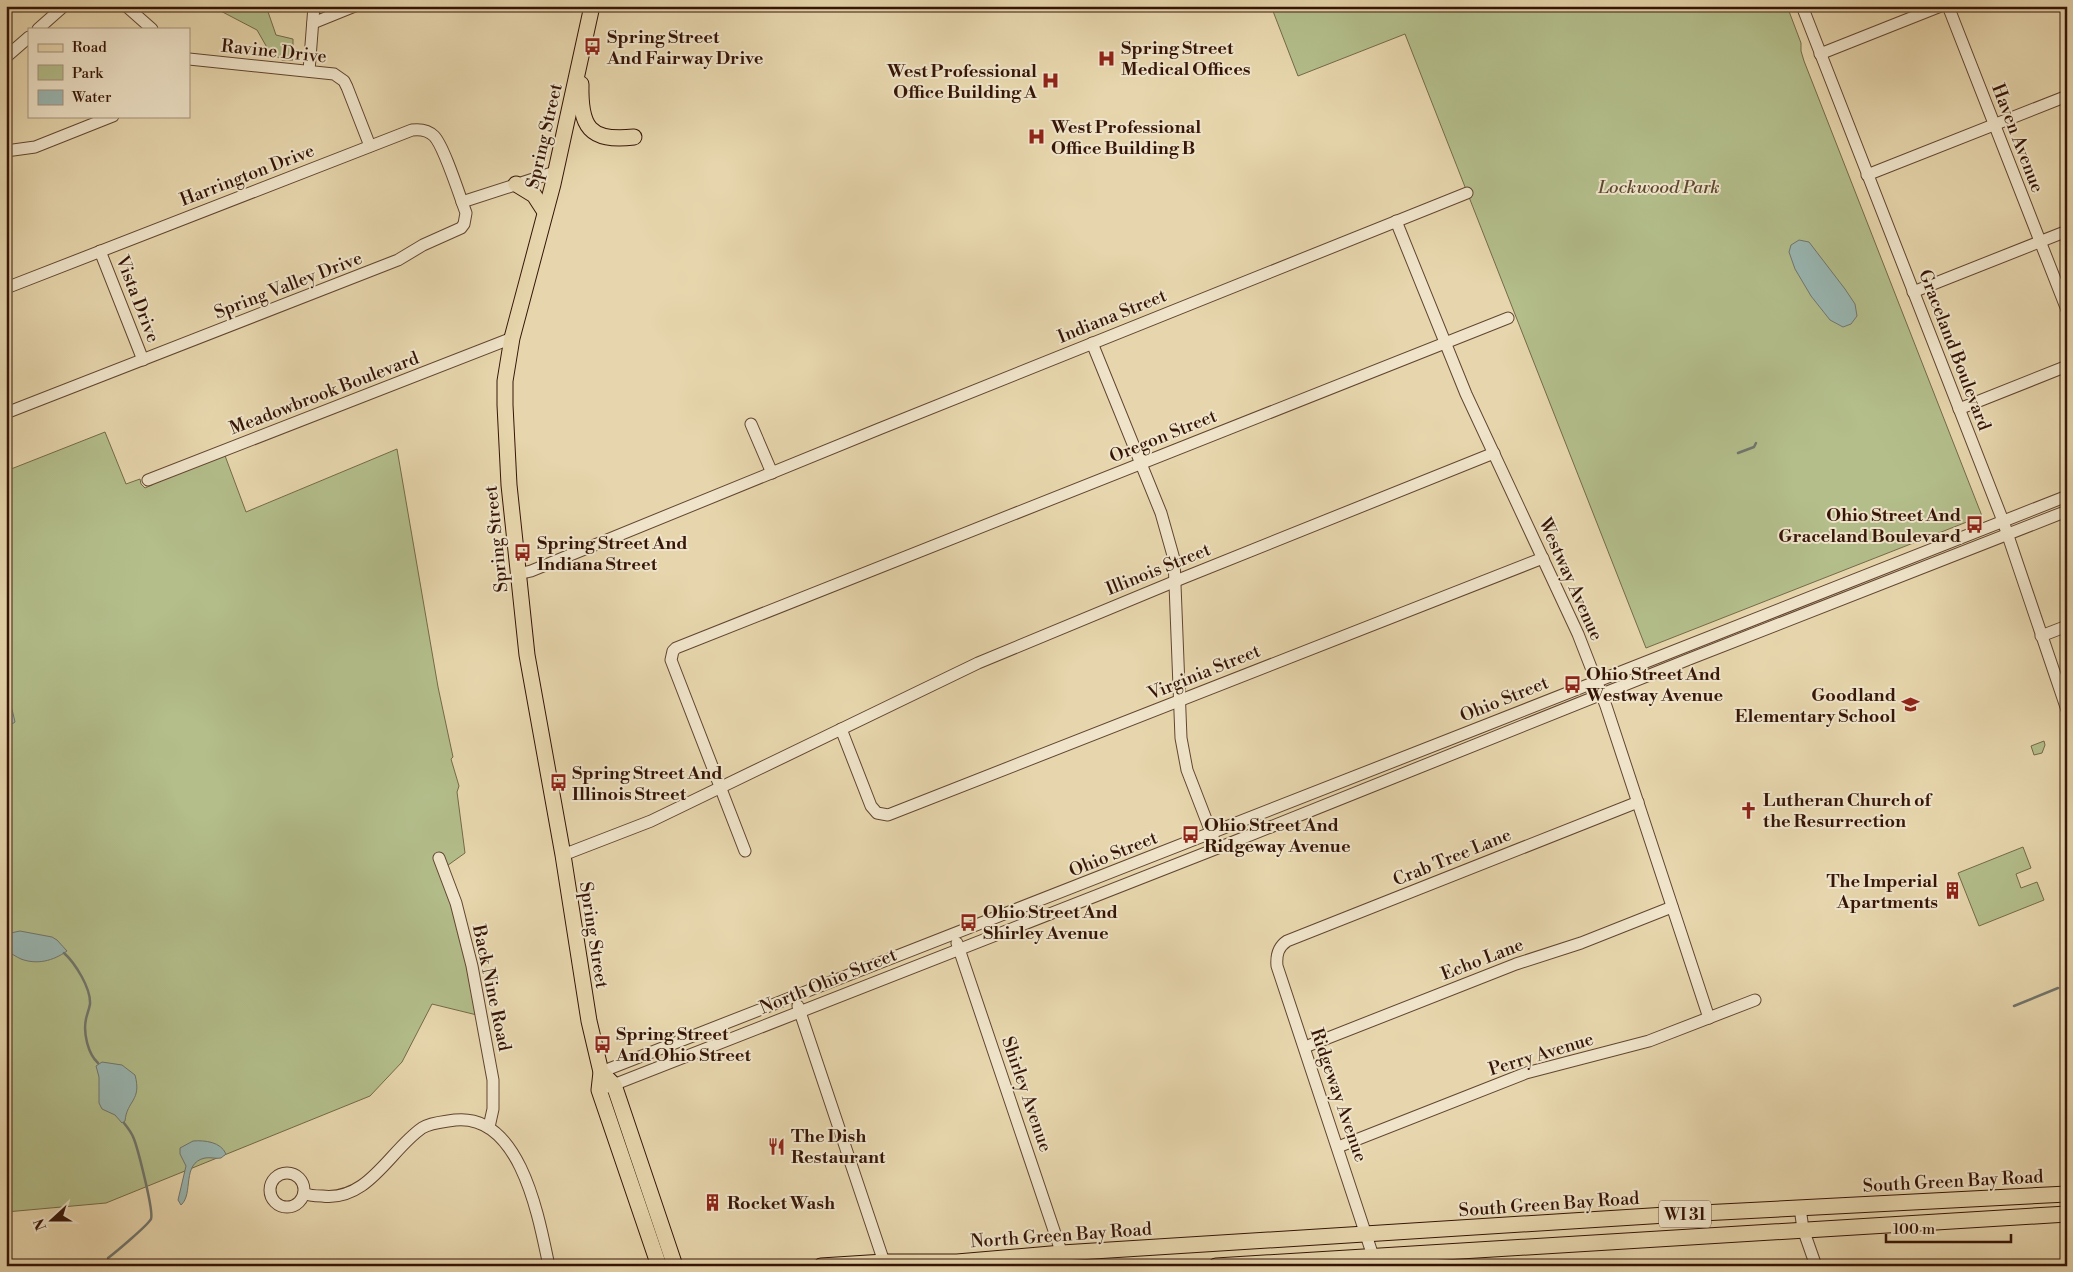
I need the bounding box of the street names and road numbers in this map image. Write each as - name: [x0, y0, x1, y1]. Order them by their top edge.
- street label: Ravine Drive: [220, 35, 328, 68]
- street label: Haven Avenue: [1986, 80, 2049, 196]
- street label: Spring Street: [521, 81, 568, 191]
- street label: Harrington Drive: [177, 139, 318, 212]
- street label: Spring Valley Drive: [211, 247, 366, 324]
- street label: Vista Drive: [110, 252, 165, 346]
- street label: Graceland Boulevard: [1913, 266, 1996, 435]
- street label: Indiana Street: [1054, 284, 1171, 349]
- street label: Meadowbrook Boulevard: [226, 346, 423, 440]
- street label: Oregon Street: [1106, 404, 1221, 468]
- street label: Spring Street: [479, 484, 514, 594]
- street label: Westway Avenue: [1533, 513, 1608, 644]
- street label: Illinois Street: [1103, 538, 1214, 601]
- street label: Virginia Street: [1144, 639, 1264, 706]
- street label: Ohio Street: [1457, 671, 1552, 728]
- street label: Crab Tree Lane: [1390, 823, 1515, 892]
- street label: Ohio Street: [1066, 826, 1161, 883]
- street label: Spring Street: [574, 880, 613, 991]
- street label: Back Nine Road: [467, 922, 516, 1054]
- street label: Echo Lane: [1438, 933, 1527, 986]
- street label: North Ohio Street: [756, 943, 901, 1019]
- street label: Ridgeway Avenue: [1305, 1025, 1372, 1165]
- street label: Perry Avenue: [1486, 1028, 1596, 1081]
- street label: Shirley Avenue: [996, 1033, 1057, 1155]
- street label: South Green Bay Road: [1862, 1165, 2045, 1198]
- street label: South Green Bay Road: [1458, 1187, 1641, 1222]
- road number: WI 31: [1659, 1200, 1711, 1228]
- street label: North Green Bay Road: [969, 1218, 1153, 1253]

